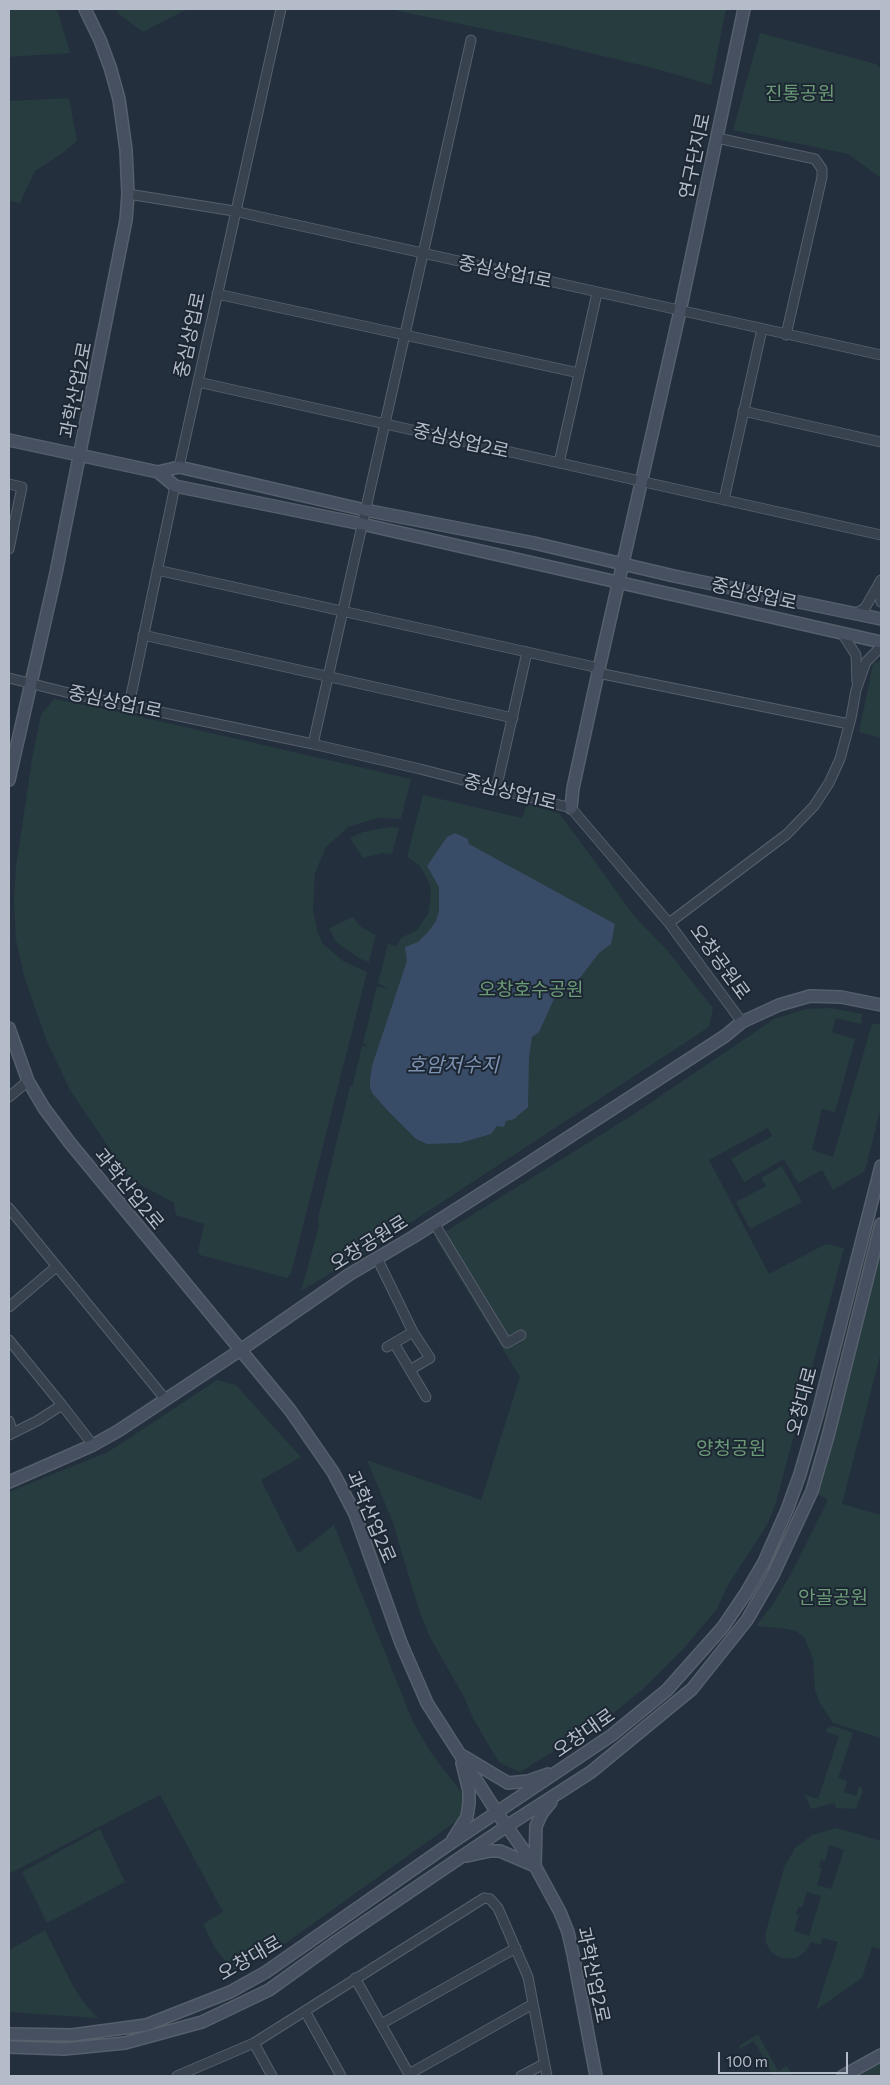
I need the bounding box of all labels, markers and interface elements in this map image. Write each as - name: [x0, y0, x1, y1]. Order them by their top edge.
- park label: 진통공원: [765, 83, 835, 105]
- street label: 연구단지로: [675, 111, 715, 201]
- street label: 중심상업1로: [456, 251, 554, 293]
- street label: 중심상업로: [170, 290, 210, 380]
- street label: 과학산업2로: [55, 340, 97, 440]
- street label: 중심상업2로: [411, 419, 511, 463]
- street label: 중심상업로: [709, 573, 799, 615]
- street label: 중심상업1로: [66, 681, 164, 723]
- street label: 중심상업1로: [461, 769, 559, 815]
- street label: 오창공원로: [685, 920, 755, 1004]
- park label: 오창호수공원: [479, 979, 583, 1001]
- water label: 호암저수지: [407, 1053, 499, 1077]
- street label: 과학산업2로: [89, 1144, 169, 1234]
- street label: 오창공원로: [326, 1210, 412, 1276]
- street label: 오창대로: [782, 1364, 822, 1438]
- park label: 양청공원: [696, 1438, 766, 1460]
- street label: 과학산업2로: [341, 1467, 401, 1567]
- park label: 안골공원: [798, 1587, 868, 1609]
- street label: 오창대로: [549, 1704, 619, 1762]
- street label: 과학산업2로: [572, 1925, 614, 2025]
- street label: 오창대로: [214, 1931, 286, 1985]
- scale bar: [720, 2042, 850, 2074]
- text: 100 m: [726, 2052, 768, 2070]

